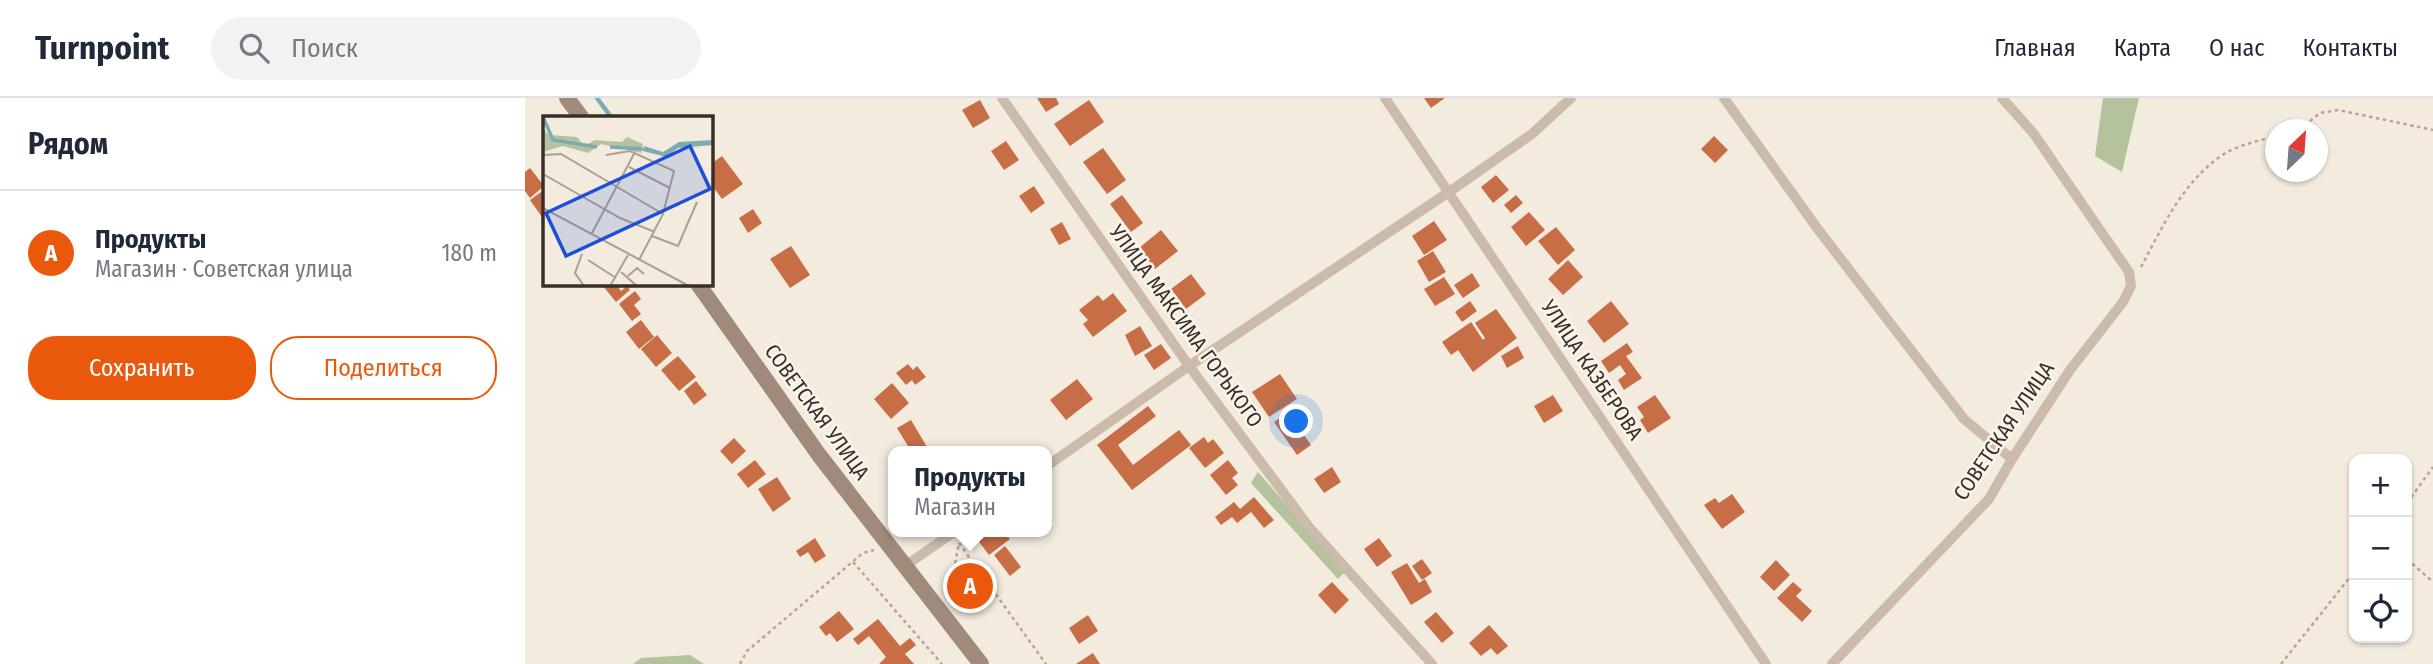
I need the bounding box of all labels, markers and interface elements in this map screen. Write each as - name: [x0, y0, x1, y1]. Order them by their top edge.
- search box: [211, 17, 701, 80]
- text: Turnpoint: [35, 28, 169, 68]
- icon: search: [235, 29, 273, 67]
- text: Поиск: [291, 33, 358, 64]
- text: Главная: [1994, 34, 2076, 62]
- text: Карта: [2114, 34, 2171, 62]
- text: О нас: [2209, 34, 2264, 62]
- text: Контакты: [2302, 34, 2398, 62]
- inset map: [543, 116, 712, 285]
- north arrow: [2265, 119, 2328, 182]
- text: Рядом: [28, 126, 108, 162]
- street label: УЛИЦА МАКСИМА ГОРЬКОГО: [1103, 219, 1268, 432]
- text: Продукты: [95, 224, 206, 255]
- text: A: [45, 239, 57, 267]
- text: 180 m: [441, 239, 497, 267]
- text: Магазин · Советская улица: [95, 255, 353, 283]
- street label: УЛИЦА КАЗБЕРОВА: [1535, 294, 1648, 445]
- button: Сохранить: [28, 336, 256, 400]
- button: Поделиться: [270, 336, 497, 400]
- street label: СОВЕТСКАЯ УЛИЦА: [759, 339, 875, 485]
- street label: СОВЕТСКАЯ УЛИЦА: [1948, 357, 2060, 505]
- your location: [1279, 404, 1313, 438]
- popup: [888, 446, 1052, 537]
- map controls: [2349, 454, 2412, 643]
- button: +: [2349, 454, 2412, 517]
- text: Продукты: [914, 462, 1026, 493]
- text: Магазин: [914, 493, 996, 521]
- button: −: [2349, 517, 2412, 580]
- pin: A: [947, 560, 993, 612]
- button: locate: [2349, 580, 2412, 643]

